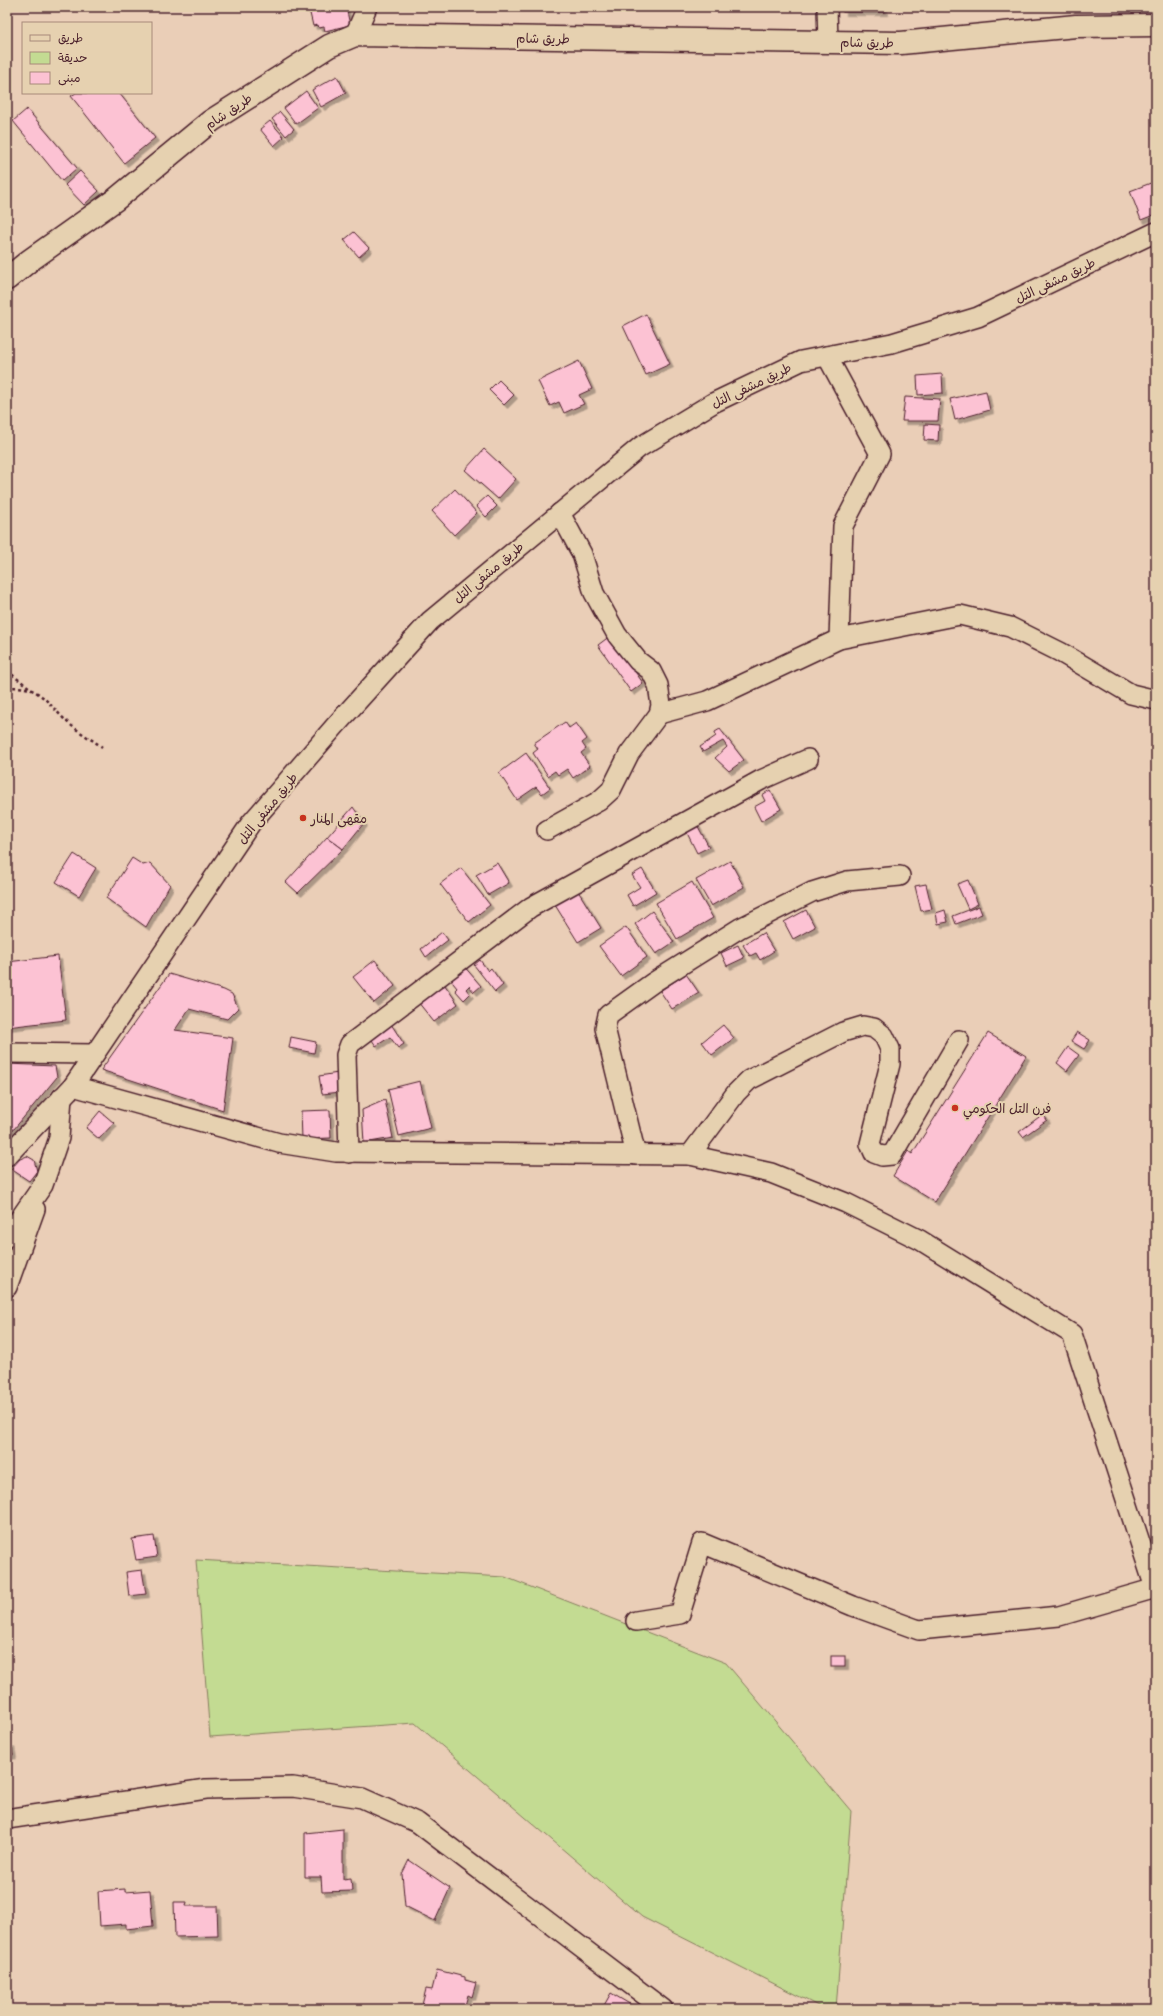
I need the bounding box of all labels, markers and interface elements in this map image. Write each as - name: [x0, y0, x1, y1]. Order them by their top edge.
- legend: [22, 22, 152, 94]
- text: طريق: [58, 31, 83, 46]
- street label: طريق شام: [516, 31, 570, 49]
- street label: طريق شام: [840, 35, 894, 53]
- text: حديقة: [58, 51, 87, 66]
- text: مبنى: [58, 71, 81, 86]
- street label: طريق شام: [202, 90, 256, 135]
- street label: طريق مشفى التل: [1013, 255, 1099, 308]
- street label: طريق مشفى التل: [709, 360, 795, 413]
- street label: طريق مشفى التل: [450, 539, 528, 608]
- street label: طريق مشفى التل: [234, 770, 302, 848]
- place label: مقهى المنار: [310, 811, 367, 828]
- marker: مقهى المنار: [298, 813, 308, 823]
- place label: فرن التل الحكومي: [963, 1101, 1051, 1120]
- marker: فرن التل الحكومي: [950, 1103, 960, 1113]

